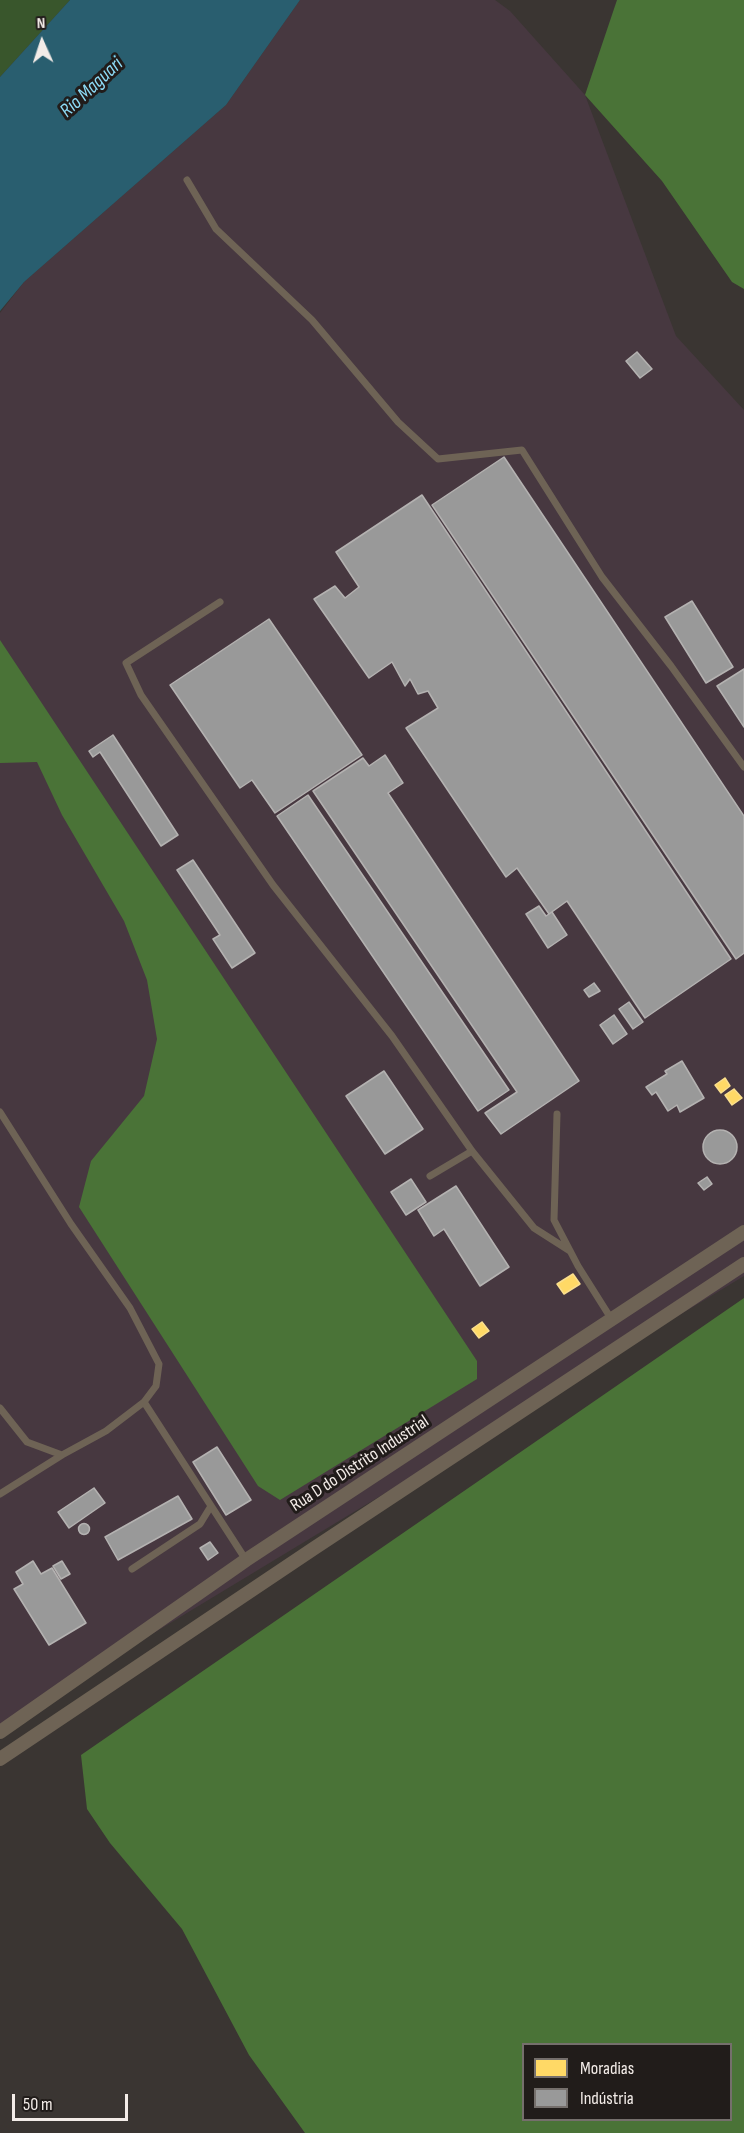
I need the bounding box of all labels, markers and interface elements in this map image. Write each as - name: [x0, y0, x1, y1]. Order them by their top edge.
- north arrow: [12, 12, 72, 72]
- text: N: [36, 14, 46, 33]
- water label: Rio Maguari: [56, 53, 128, 123]
- street label: Rua D do Distrito Industrial: [287, 1411, 433, 1517]
- legend: [522, 2043, 732, 2121]
- text: Moradias: [580, 2058, 634, 2079]
- scale bar: [15, 2082, 130, 2120]
- text: Indústria: [580, 2088, 634, 2109]
- text: 50 m: [23, 2094, 53, 2115]

